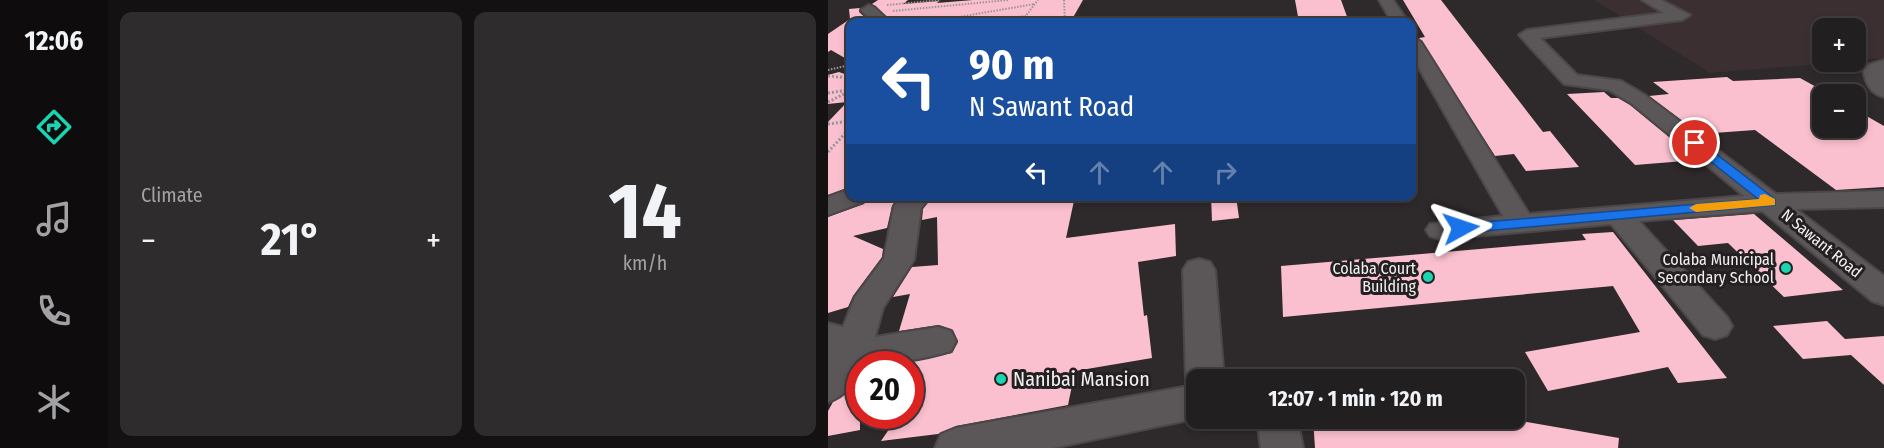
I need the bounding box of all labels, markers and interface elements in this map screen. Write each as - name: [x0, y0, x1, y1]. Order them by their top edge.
- map controls: [1812, 18, 1866, 138]
- button: +: [1812, 18, 1866, 72]
- text: 12:06: [25, 25, 83, 57]
- text: 90 m: [969, 40, 1054, 90]
- icon: left: [870, 42, 948, 120]
- button: −: [1812, 84, 1866, 138]
- text: N Sawant Road: [969, 91, 1134, 123]
- icon: directions: [33, 106, 75, 148]
- pin: [1669, 117, 1720, 168]
- icon: arrive: [1678, 126, 1711, 159]
- icon: left: [1020, 156, 1053, 189]
- icon: ahead: [1083, 156, 1116, 189]
- icon: ahead: [1146, 156, 1179, 189]
- icon: right: [1209, 156, 1242, 189]
- text: 14: [608, 165, 682, 259]
- text: Climate: [141, 183, 203, 207]
- position arrow: [1429, 196, 1493, 260]
- icon: music: [33, 198, 75, 240]
- street label: N Sawant Road: [1778, 205, 1866, 282]
- text: 21°: [261, 213, 321, 267]
- text: −: [141, 221, 156, 261]
- text: +: [426, 221, 441, 261]
- place label: Colaba Municipal Secondary School: [1658, 250, 1774, 287]
- text: km/h: [623, 251, 667, 275]
- place label: Colaba Court Building: [1332, 259, 1417, 296]
- marker: Colaba Municipal Secondary School: [1779, 261, 1793, 275]
- marker: Colaba Court Building: [1421, 270, 1435, 284]
- icon: phone: [33, 290, 75, 332]
- speed limit sign: 20: [846, 351, 924, 429]
- place label: Nanibai Mansion: [1013, 367, 1150, 391]
- marker: Nanibai Mansion: [994, 372, 1008, 386]
- icon: climate: [33, 381, 75, 423]
- text: 12:07 · 1 min · 120 m: [1268, 385, 1443, 412]

